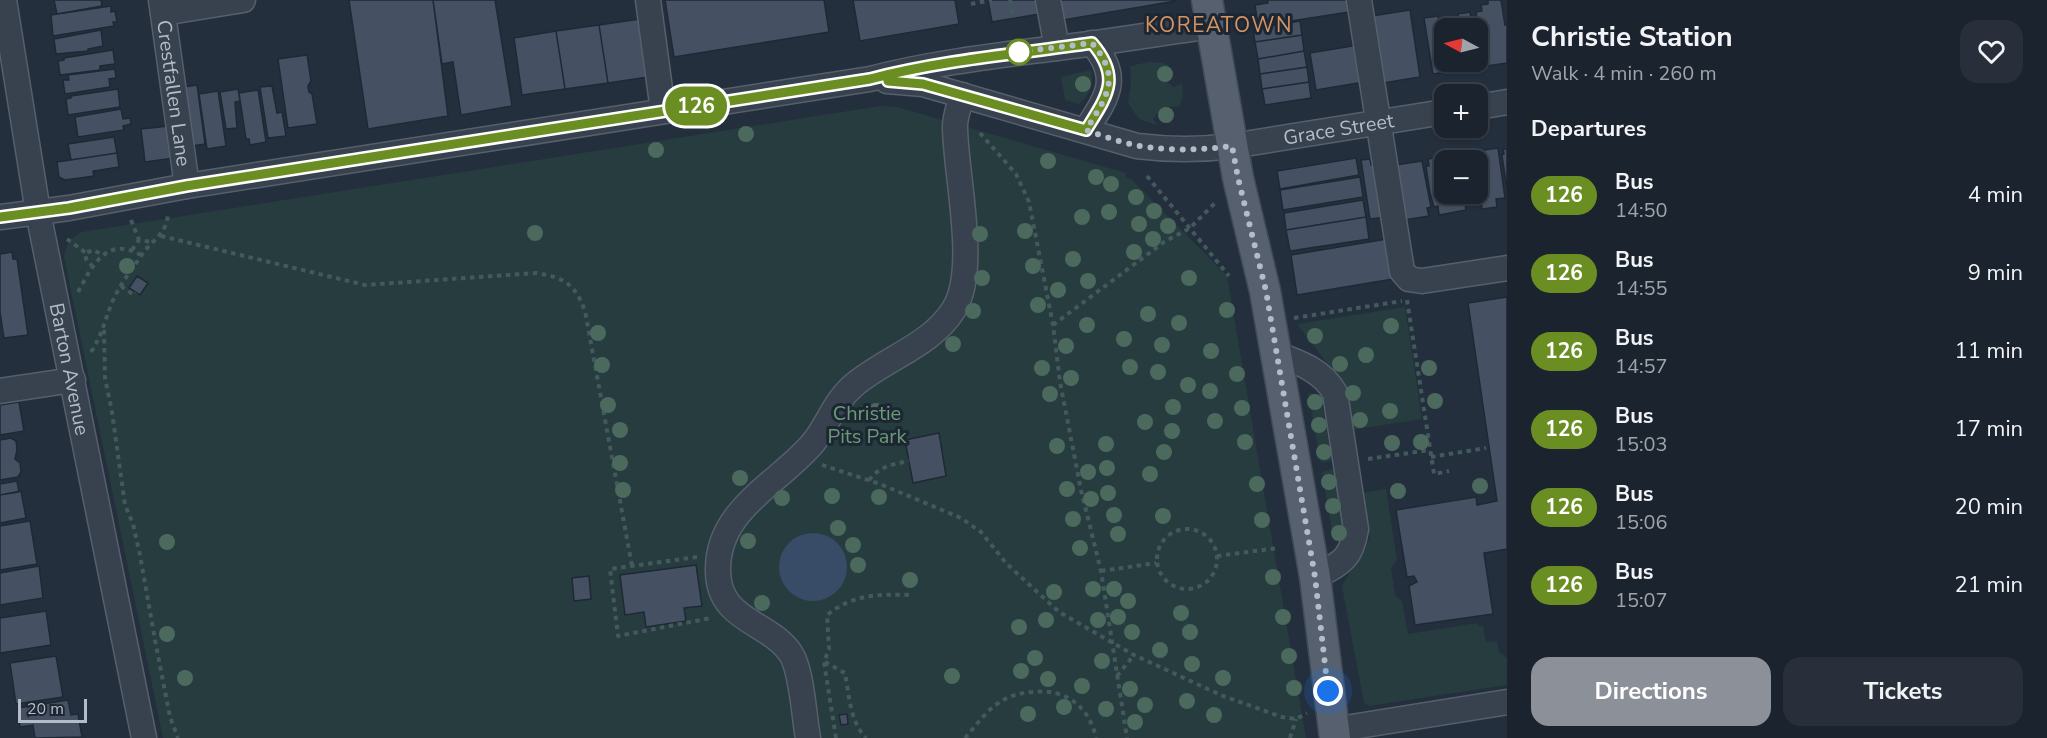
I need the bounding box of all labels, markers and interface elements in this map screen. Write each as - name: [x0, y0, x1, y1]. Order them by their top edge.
- district label: KOREATOWN: [1145, 11, 1293, 39]
- street label: Crestfallen Lane: [150, 18, 198, 168]
- north arrow: [1434, 18, 1488, 72]
- map controls: [1434, 18, 1488, 204]
- text: Christie Station: [1531, 18, 1733, 56]
- button: heart: [1960, 20, 2023, 83]
- unlabelled marker: [1006, 39, 1032, 65]
- text: Walk · 4 min · 260 m: [1531, 60, 1717, 87]
- button: +: [1434, 84, 1488, 138]
- line badge: 126: [662, 86, 730, 126]
- text: 126: [677, 92, 715, 120]
- street label: Grace Street: [1281, 107, 1397, 151]
- text: Departures: [1531, 114, 1646, 144]
- button: −: [1434, 150, 1488, 204]
- text: Bus: [1615, 167, 1654, 197]
- text: 4 min: [1968, 180, 2023, 210]
- text: 126: [1545, 181, 1583, 209]
- text: 14:50: [1615, 197, 1668, 224]
- text: Bus: [1615, 245, 1654, 275]
- text: 9 min: [1968, 258, 2023, 288]
- text: 126: [1545, 259, 1583, 287]
- text: 14:55: [1615, 275, 1668, 302]
- street label: Barton Avenue: [43, 301, 96, 438]
- text: Bus: [1615, 323, 1654, 353]
- text: 11 min: [1955, 336, 2023, 366]
- text: 126: [1545, 337, 1583, 365]
- text: 14:57: [1615, 353, 1668, 380]
- park label: Christie Pits Park: [828, 400, 907, 450]
- text: Bus: [1615, 401, 1654, 431]
- text: 17 min: [1955, 414, 2023, 444]
- text: 126: [1545, 415, 1583, 443]
- text: 15:03: [1615, 431, 1668, 458]
- text: Bus: [1615, 479, 1654, 509]
- text: 20 min: [1955, 492, 2023, 522]
- text: 126: [1545, 493, 1583, 521]
- text: 15:06: [1615, 509, 1668, 536]
- text: Bus: [1615, 557, 1654, 587]
- text: 21 min: [1955, 570, 2023, 600]
- text: 126: [1545, 571, 1583, 599]
- text: 15:07: [1615, 587, 1668, 614]
- button: Directions: [1531, 657, 1771, 726]
- button: Tickets: [1783, 657, 2023, 726]
- your location: [1313, 676, 1343, 706]
- scale bar: [18, 696, 87, 724]
- text: 20 m: [27, 698, 64, 720]

